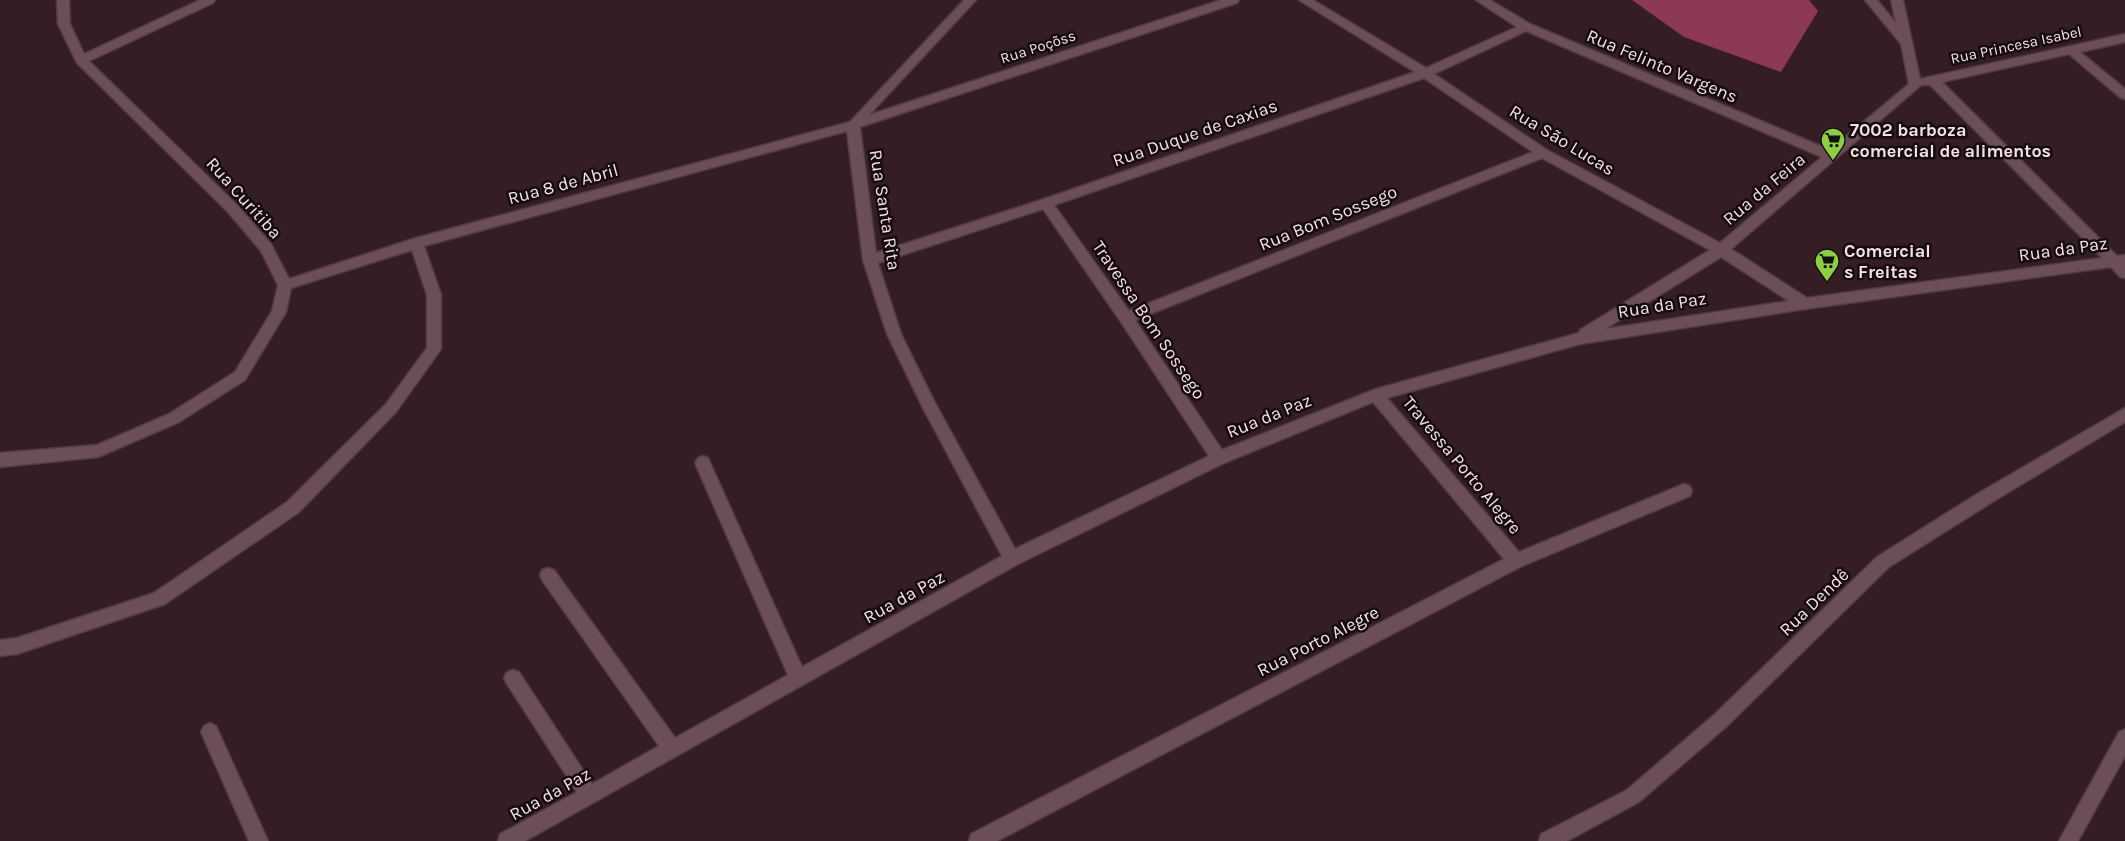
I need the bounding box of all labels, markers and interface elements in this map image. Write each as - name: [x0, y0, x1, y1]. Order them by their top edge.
- street label: Rua Princesa Isabel: [1949, 22, 2083, 68]
- street label: Rua Felinto Vargens: [1583, 24, 1741, 108]
- street label: Rua Poçõss: [998, 26, 1078, 68]
- street label: Rua Duque de Caxias: [1110, 94, 1280, 172]
- street label: Rua São Lucas: [1505, 100, 1619, 180]
- place label: 7002 barboza comercial de alimentos: [1850, 119, 2051, 162]
- supermarket icon: 7002 barboza comercial de alimentos: [1820, 127, 1846, 161]
- street label: Rua Santa Rita: [865, 148, 905, 272]
- street label: Rua da Feira: [1718, 148, 1810, 230]
- street label: Rua Curitiba: [201, 153, 287, 243]
- street label: Rua 8 de Abril: [505, 159, 621, 209]
- street label: Rua Bom Sossego: [1256, 180, 1400, 256]
- street label: Rua da Paz: [2017, 232, 2109, 266]
- street label: Travessa Bom Sossego: [1088, 237, 1210, 403]
- place label: Comercial s Freitas: [1844, 240, 1931, 283]
- supermarket icon: Comercial s Freitas: [1814, 248, 1840, 282]
- street label: Rua da Paz: [1616, 287, 1708, 323]
- street label: Rua da Paz: [1223, 389, 1315, 443]
- street label: Travessa Porto Alegre: [1398, 392, 1526, 538]
- street label: Rua Dendê: [1775, 564, 1853, 640]
- street label: Rua da Paz: [860, 566, 948, 628]
- street label: Rua Porto Alegre: [1253, 601, 1383, 681]
- street label: Rua da Paz: [506, 763, 594, 825]

